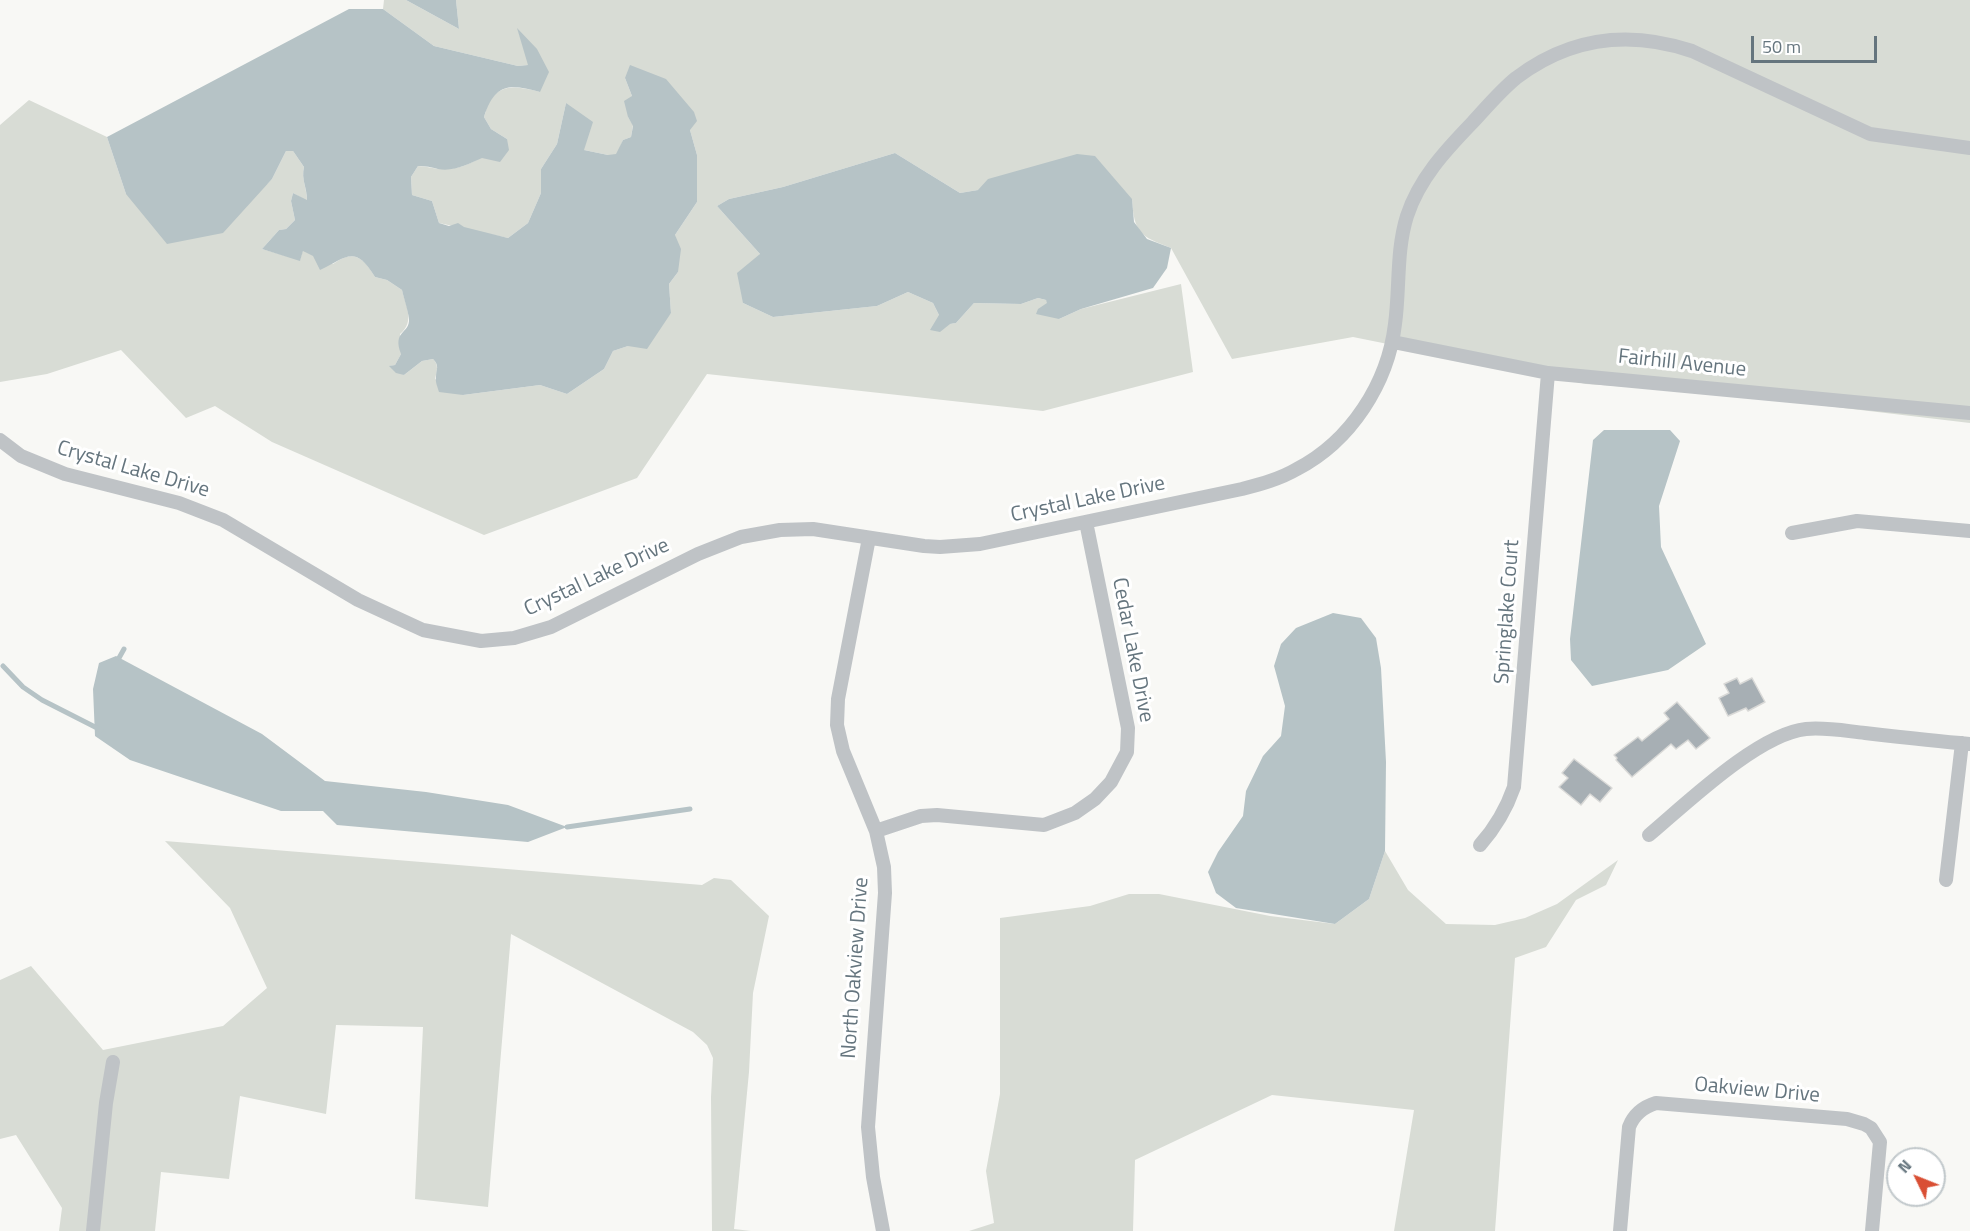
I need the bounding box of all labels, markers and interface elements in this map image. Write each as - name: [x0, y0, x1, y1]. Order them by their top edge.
- scale bar: [1754, 24, 1880, 62]
- text: 50 m: [1762, 33, 1801, 60]
- street label: Fairhill Avenue: [1617, 345, 1747, 383]
- street label: Crystal Lake Drive: [54, 436, 212, 504]
- street label: Crystal Lake Drive: [1008, 471, 1168, 529]
- street label: Crystal Lake Drive: [520, 533, 674, 623]
- street label: Springlake Court: [1490, 539, 1526, 685]
- street label: Cedar Lake Drive: [1106, 576, 1158, 724]
- street label: North Oakview Drive: [837, 876, 875, 1060]
- street label: Oakview Drive: [1693, 1073, 1821, 1109]
- north arrow: [1886, 1147, 1946, 1207]
- text: N: [1892, 1154, 1917, 1178]

